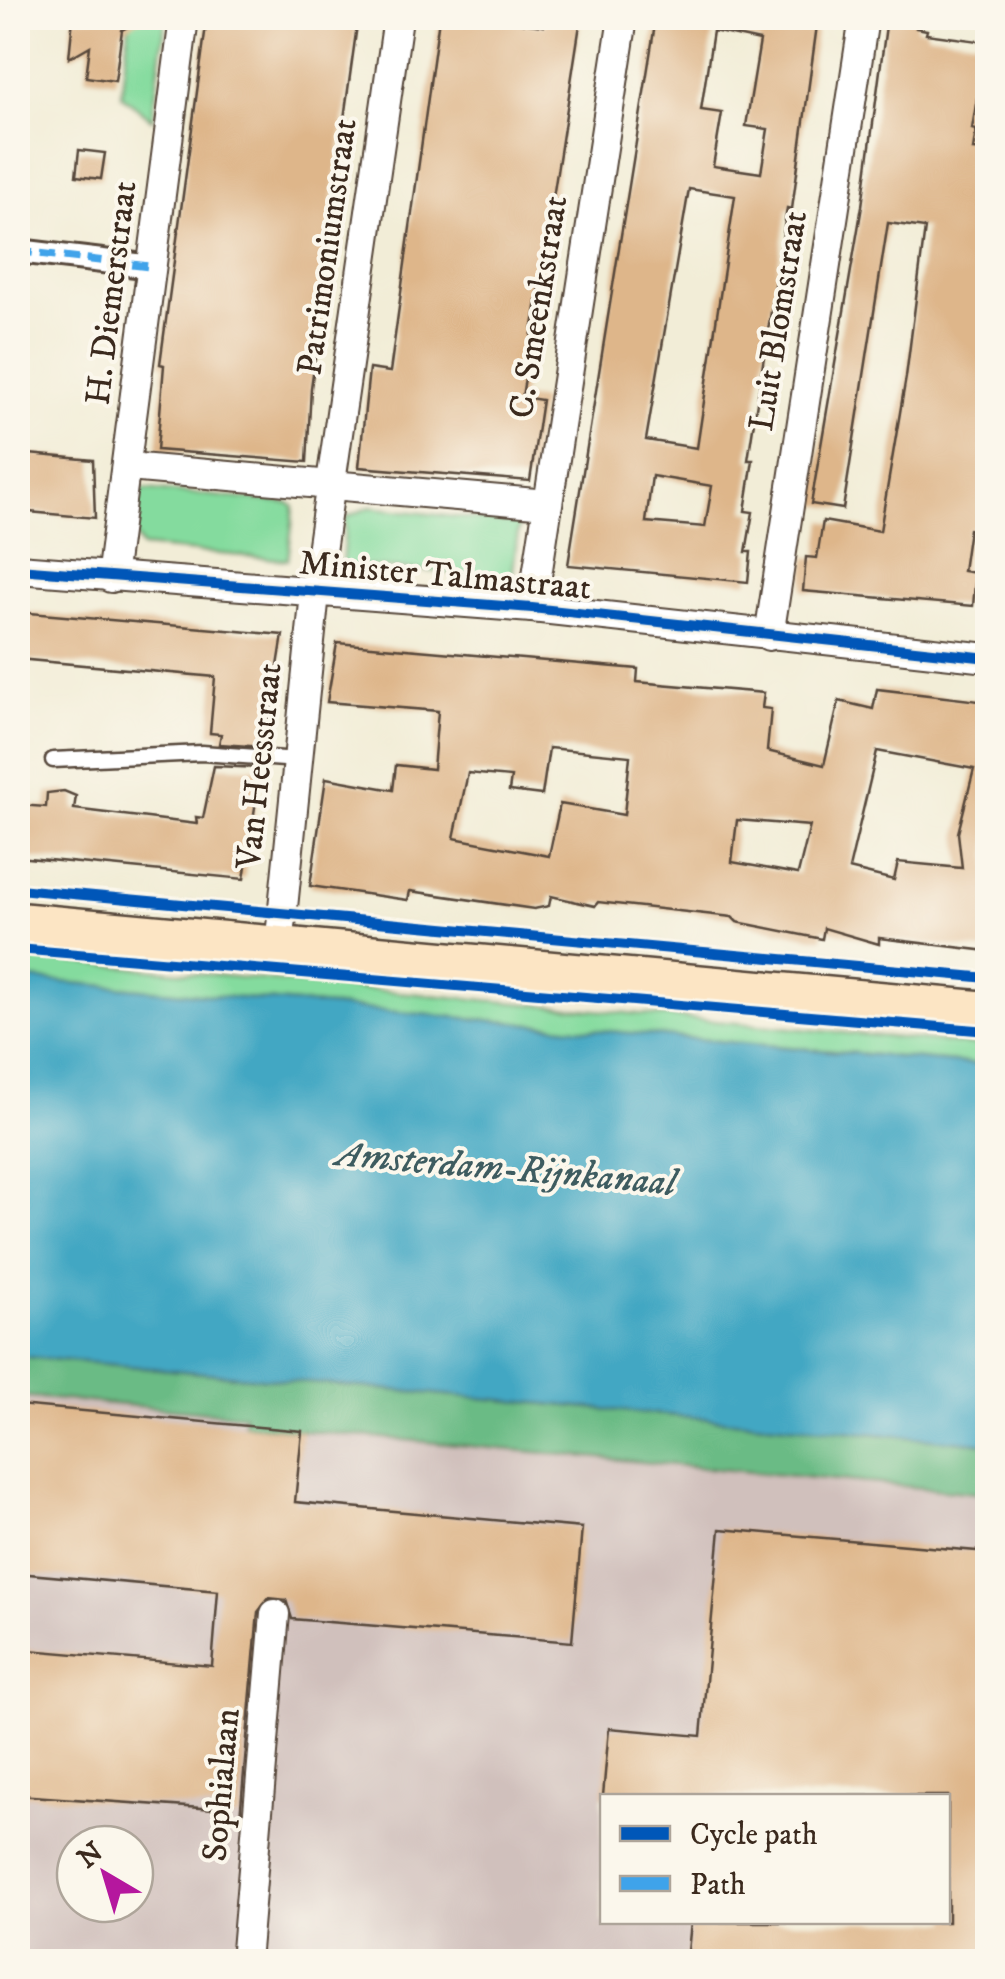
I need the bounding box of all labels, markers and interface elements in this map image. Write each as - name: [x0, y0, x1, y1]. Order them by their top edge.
- street label: Patrimoniumstraat: [288, 116, 368, 378]
- street label: H. Diemerstraat: [76, 178, 148, 408]
- street label: C. Smeenkstraat: [500, 192, 578, 422]
- street label: Luit Blomstraat: [740, 208, 818, 434]
- street label: Minister Talmastraat: [297, 541, 593, 611]
- street label: Van Heesstraat: [227, 661, 293, 872]
- water label: Amsterdam-Rijnkanaal: [330, 1130, 682, 1208]
- street label: Sophialaan: [193, 1707, 251, 1863]
- legend: [600, 1794, 950, 1924]
- text: Cycle path: [690, 1817, 818, 1854]
- north arrow: [55, 1824, 155, 1924]
- text: N: [71, 1835, 110, 1876]
- text: Path: [690, 1867, 746, 1904]

